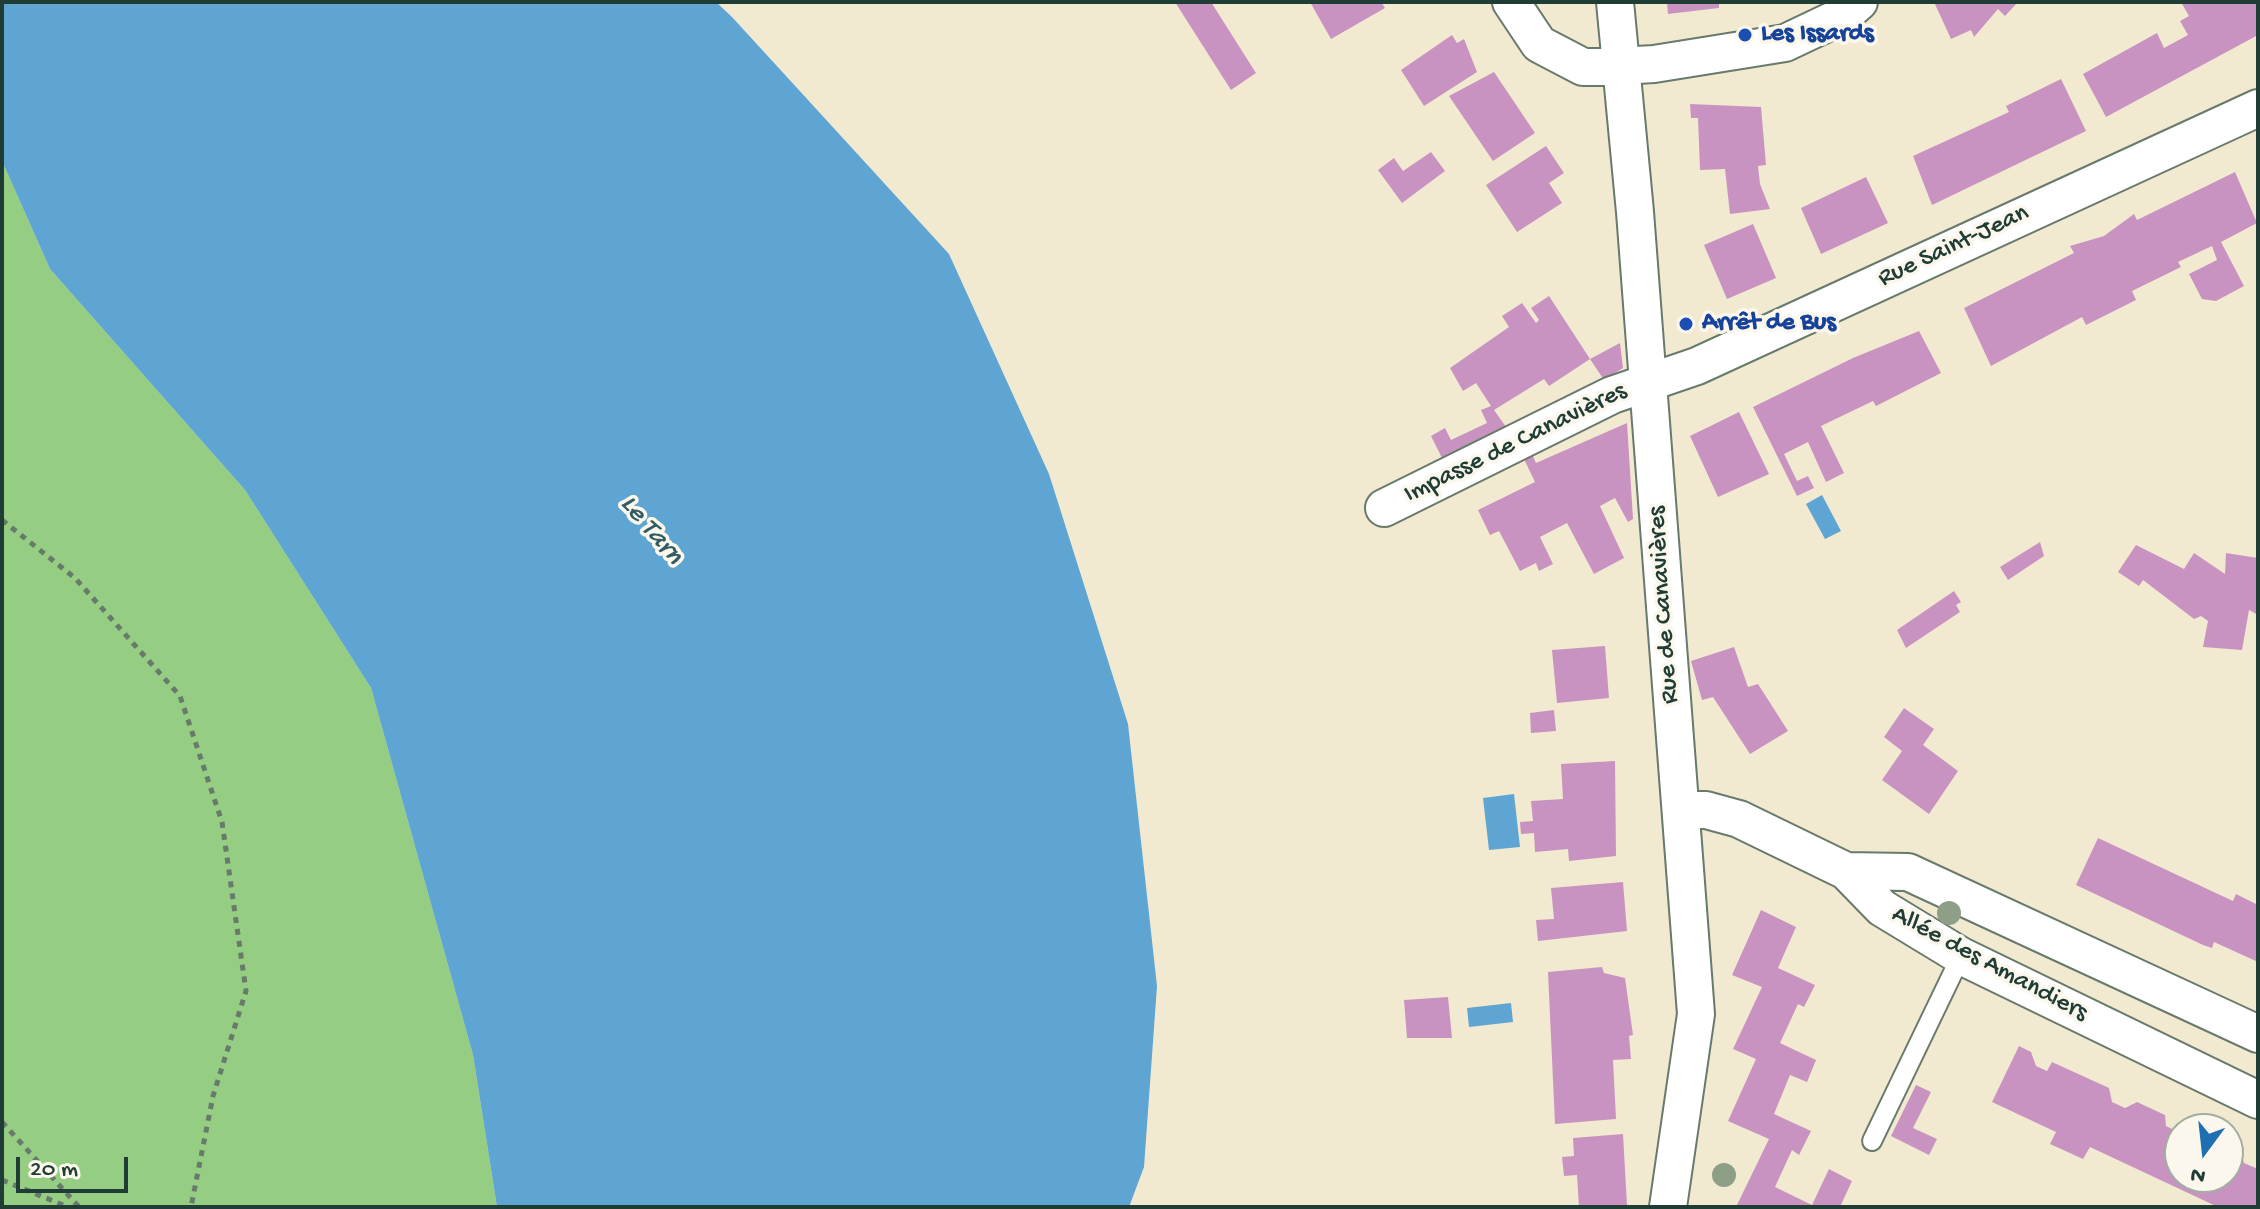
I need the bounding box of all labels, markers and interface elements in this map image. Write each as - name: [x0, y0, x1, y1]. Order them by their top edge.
- place label: Les Issards: [1761, 19, 1874, 51]
- marker: Les Issards: [1736, 26, 1754, 44]
- street label: Rue Saint-Jean: [1874, 198, 2034, 296]
- place label: Arrêt de Bus: [1702, 308, 1836, 340]
- marker: Arrêt de Bus: [1677, 315, 1695, 333]
- street label: Impasse de Canavières: [1400, 377, 1632, 511]
- water label: Le Tarn: [611, 489, 689, 573]
- street label: Rue de Canavières: [1643, 505, 1687, 705]
- street label: Allée des Amandiers: [1886, 900, 2092, 1030]
- north arrow: [2164, 1113, 2244, 1193]
- scale bar: [20, 1141, 132, 1191]
- text: 20 m: [30, 1156, 78, 1185]
- text: N: [2188, 1160, 2209, 1189]

